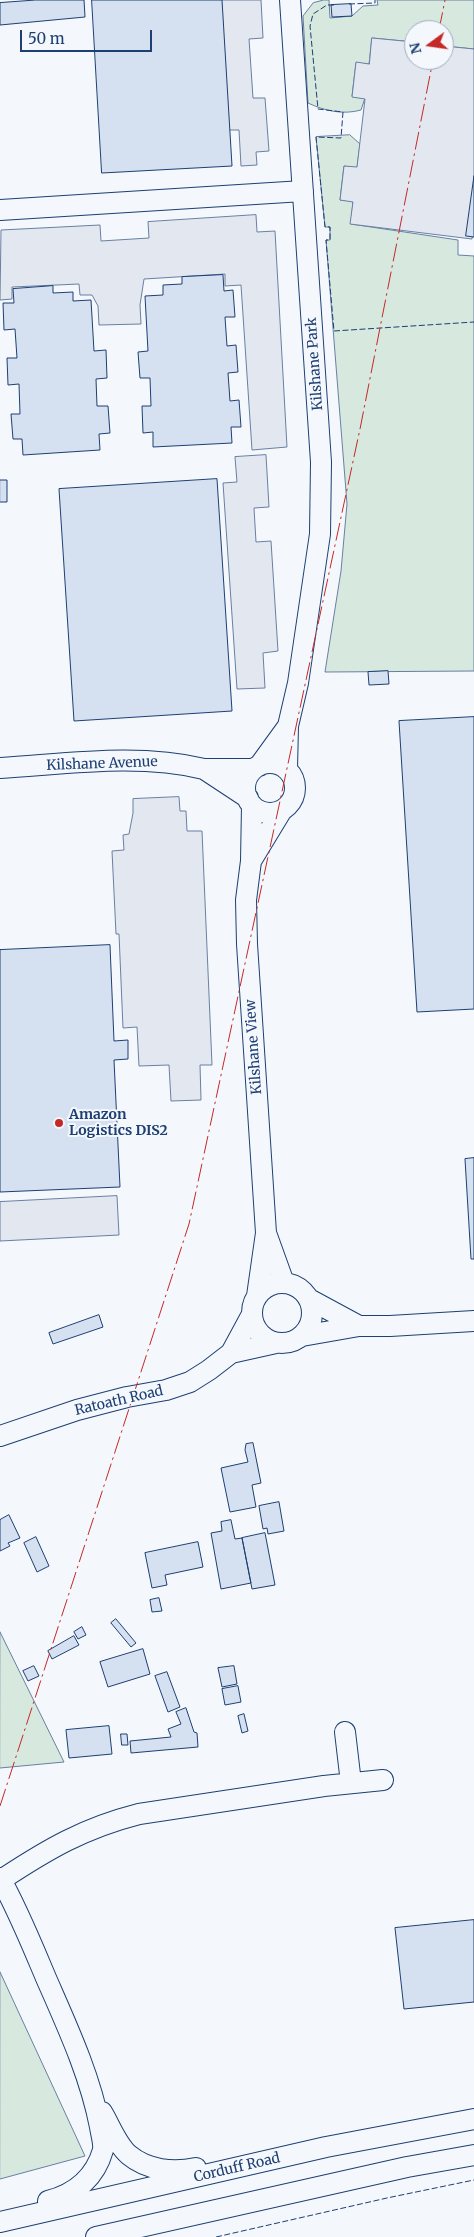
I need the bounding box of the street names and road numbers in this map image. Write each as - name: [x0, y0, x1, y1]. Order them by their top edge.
- street label: Kilshane Park: [303, 317, 327, 411]
- street label: Kilshane Avenue: [46, 754, 158, 774]
- street label: Kilshane View: [242, 999, 266, 1095]
- street label: Ratoath Road: [73, 1383, 165, 1419]
- street label: Corduff Road: [192, 2150, 282, 2186]

